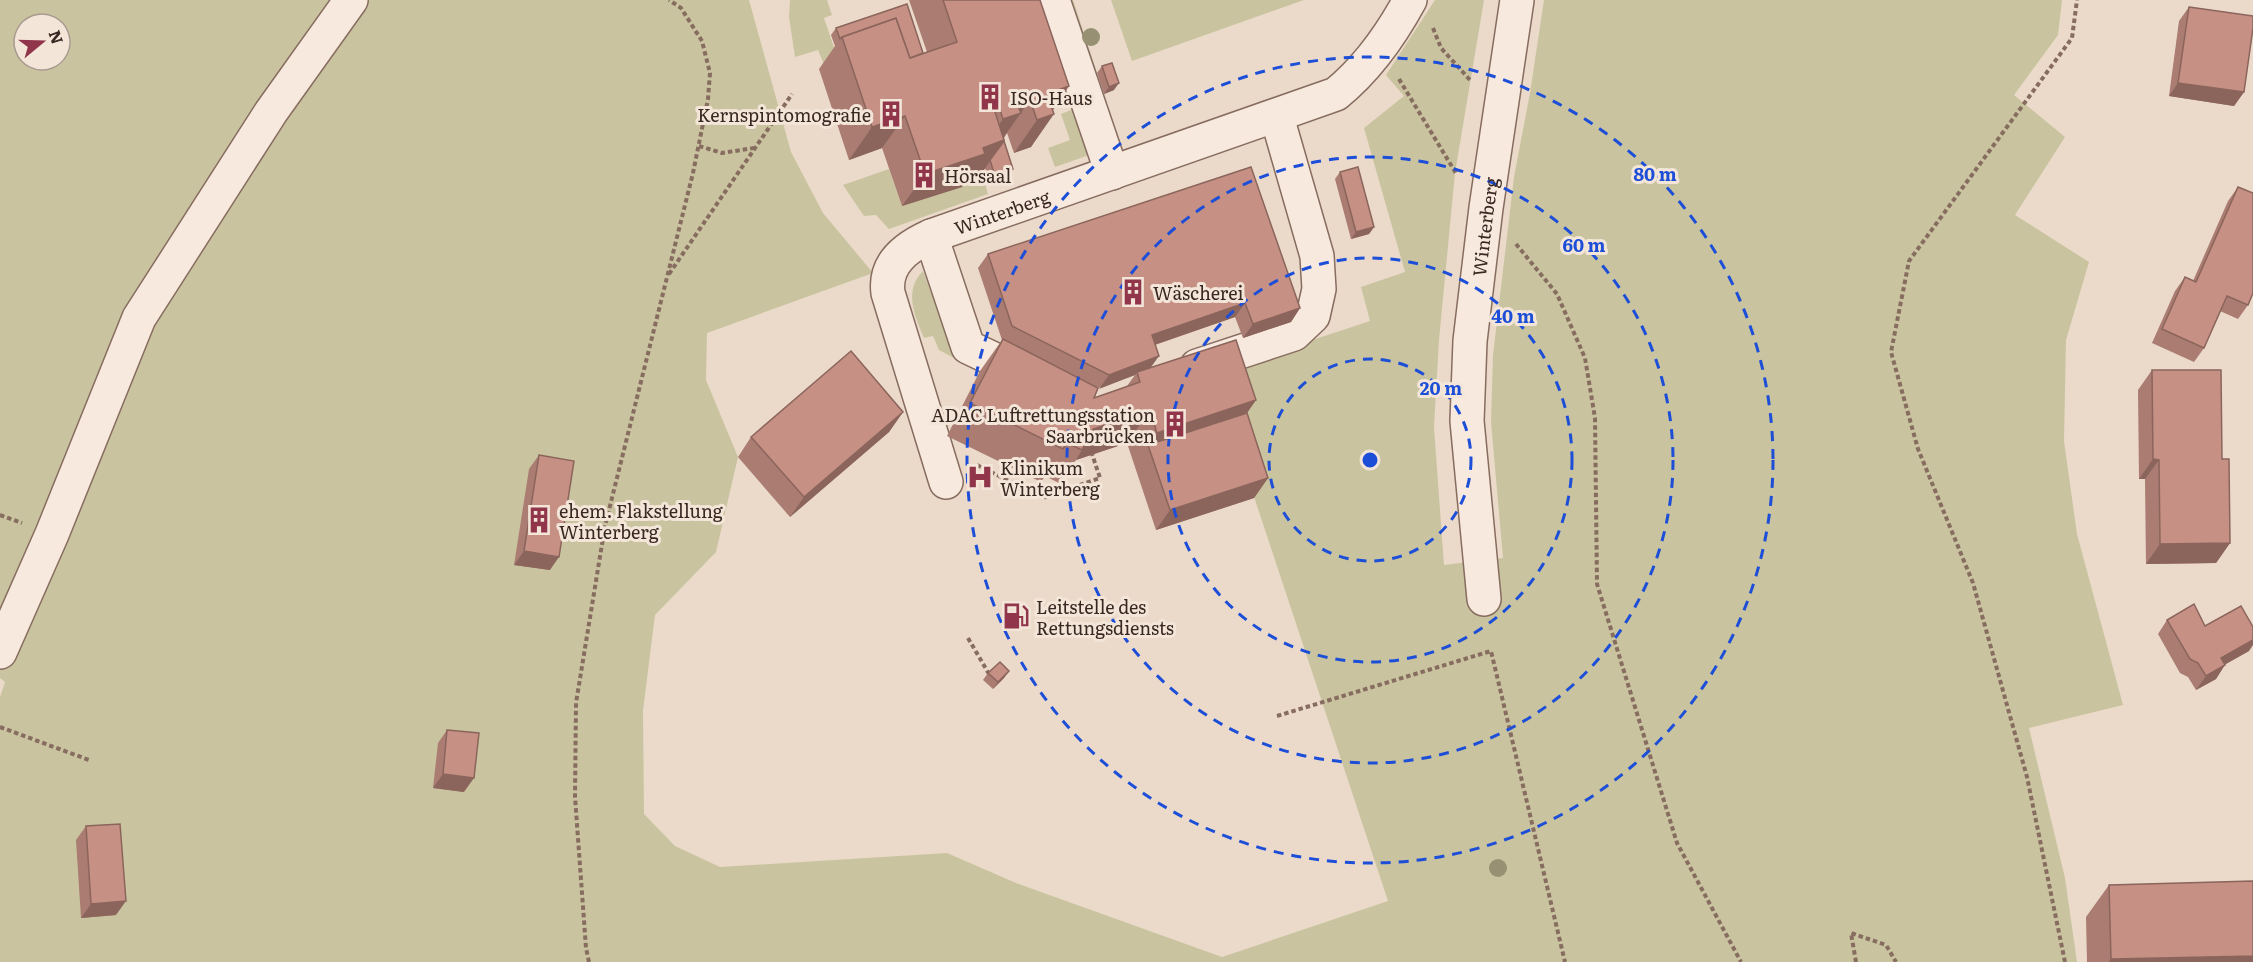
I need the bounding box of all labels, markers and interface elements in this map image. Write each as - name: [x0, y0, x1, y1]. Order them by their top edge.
- north arrow: [12, 12, 72, 72]
- text: N: [44, 27, 71, 47]
- building icon: ISO-Haus: [975, 82, 1005, 112]
- place label: ISO-Haus: [1010, 84, 1092, 111]
- building icon: Kernspintomografie: [876, 99, 906, 129]
- place label: Kernspintomografie: [697, 101, 871, 128]
- building icon: Hörsaal: [909, 160, 939, 190]
- text: 80 m: [1633, 160, 1677, 187]
- place label: Hörsaal: [944, 162, 1011, 189]
- street label: Winterberg: [1464, 174, 1504, 278]
- street label: Winterberg: [950, 182, 1054, 240]
- text: 60 m: [1562, 231, 1606, 258]
- building icon: Wäscherei: [1118, 277, 1148, 307]
- place label: Wäscherei: [1153, 279, 1244, 306]
- text: 40 m: [1491, 302, 1535, 329]
- text: 20 m: [1420, 374, 1462, 401]
- place label: ADAC Luftrettungsstation Saarbrücken: [931, 401, 1155, 449]
- building icon: ADAC Luftrettungsstation Saarbrücken: [1160, 409, 1190, 439]
- centre of rings: [1360, 450, 1380, 470]
- place label: Klinikum Winterberg: [1000, 454, 1101, 502]
- hospital icon: Klinikum Winterberg: [965, 462, 995, 492]
- place label: ehem. Flakstellung Winterberg: [559, 497, 724, 545]
- building icon: ehem. Flakstellung Winterberg: [524, 505, 554, 535]
- place label: Leitstelle des Rettungsdiensts: [1036, 593, 1174, 641]
- fuel station icon: Leitstelle des Rettungsdiensts: [1001, 601, 1031, 631]

